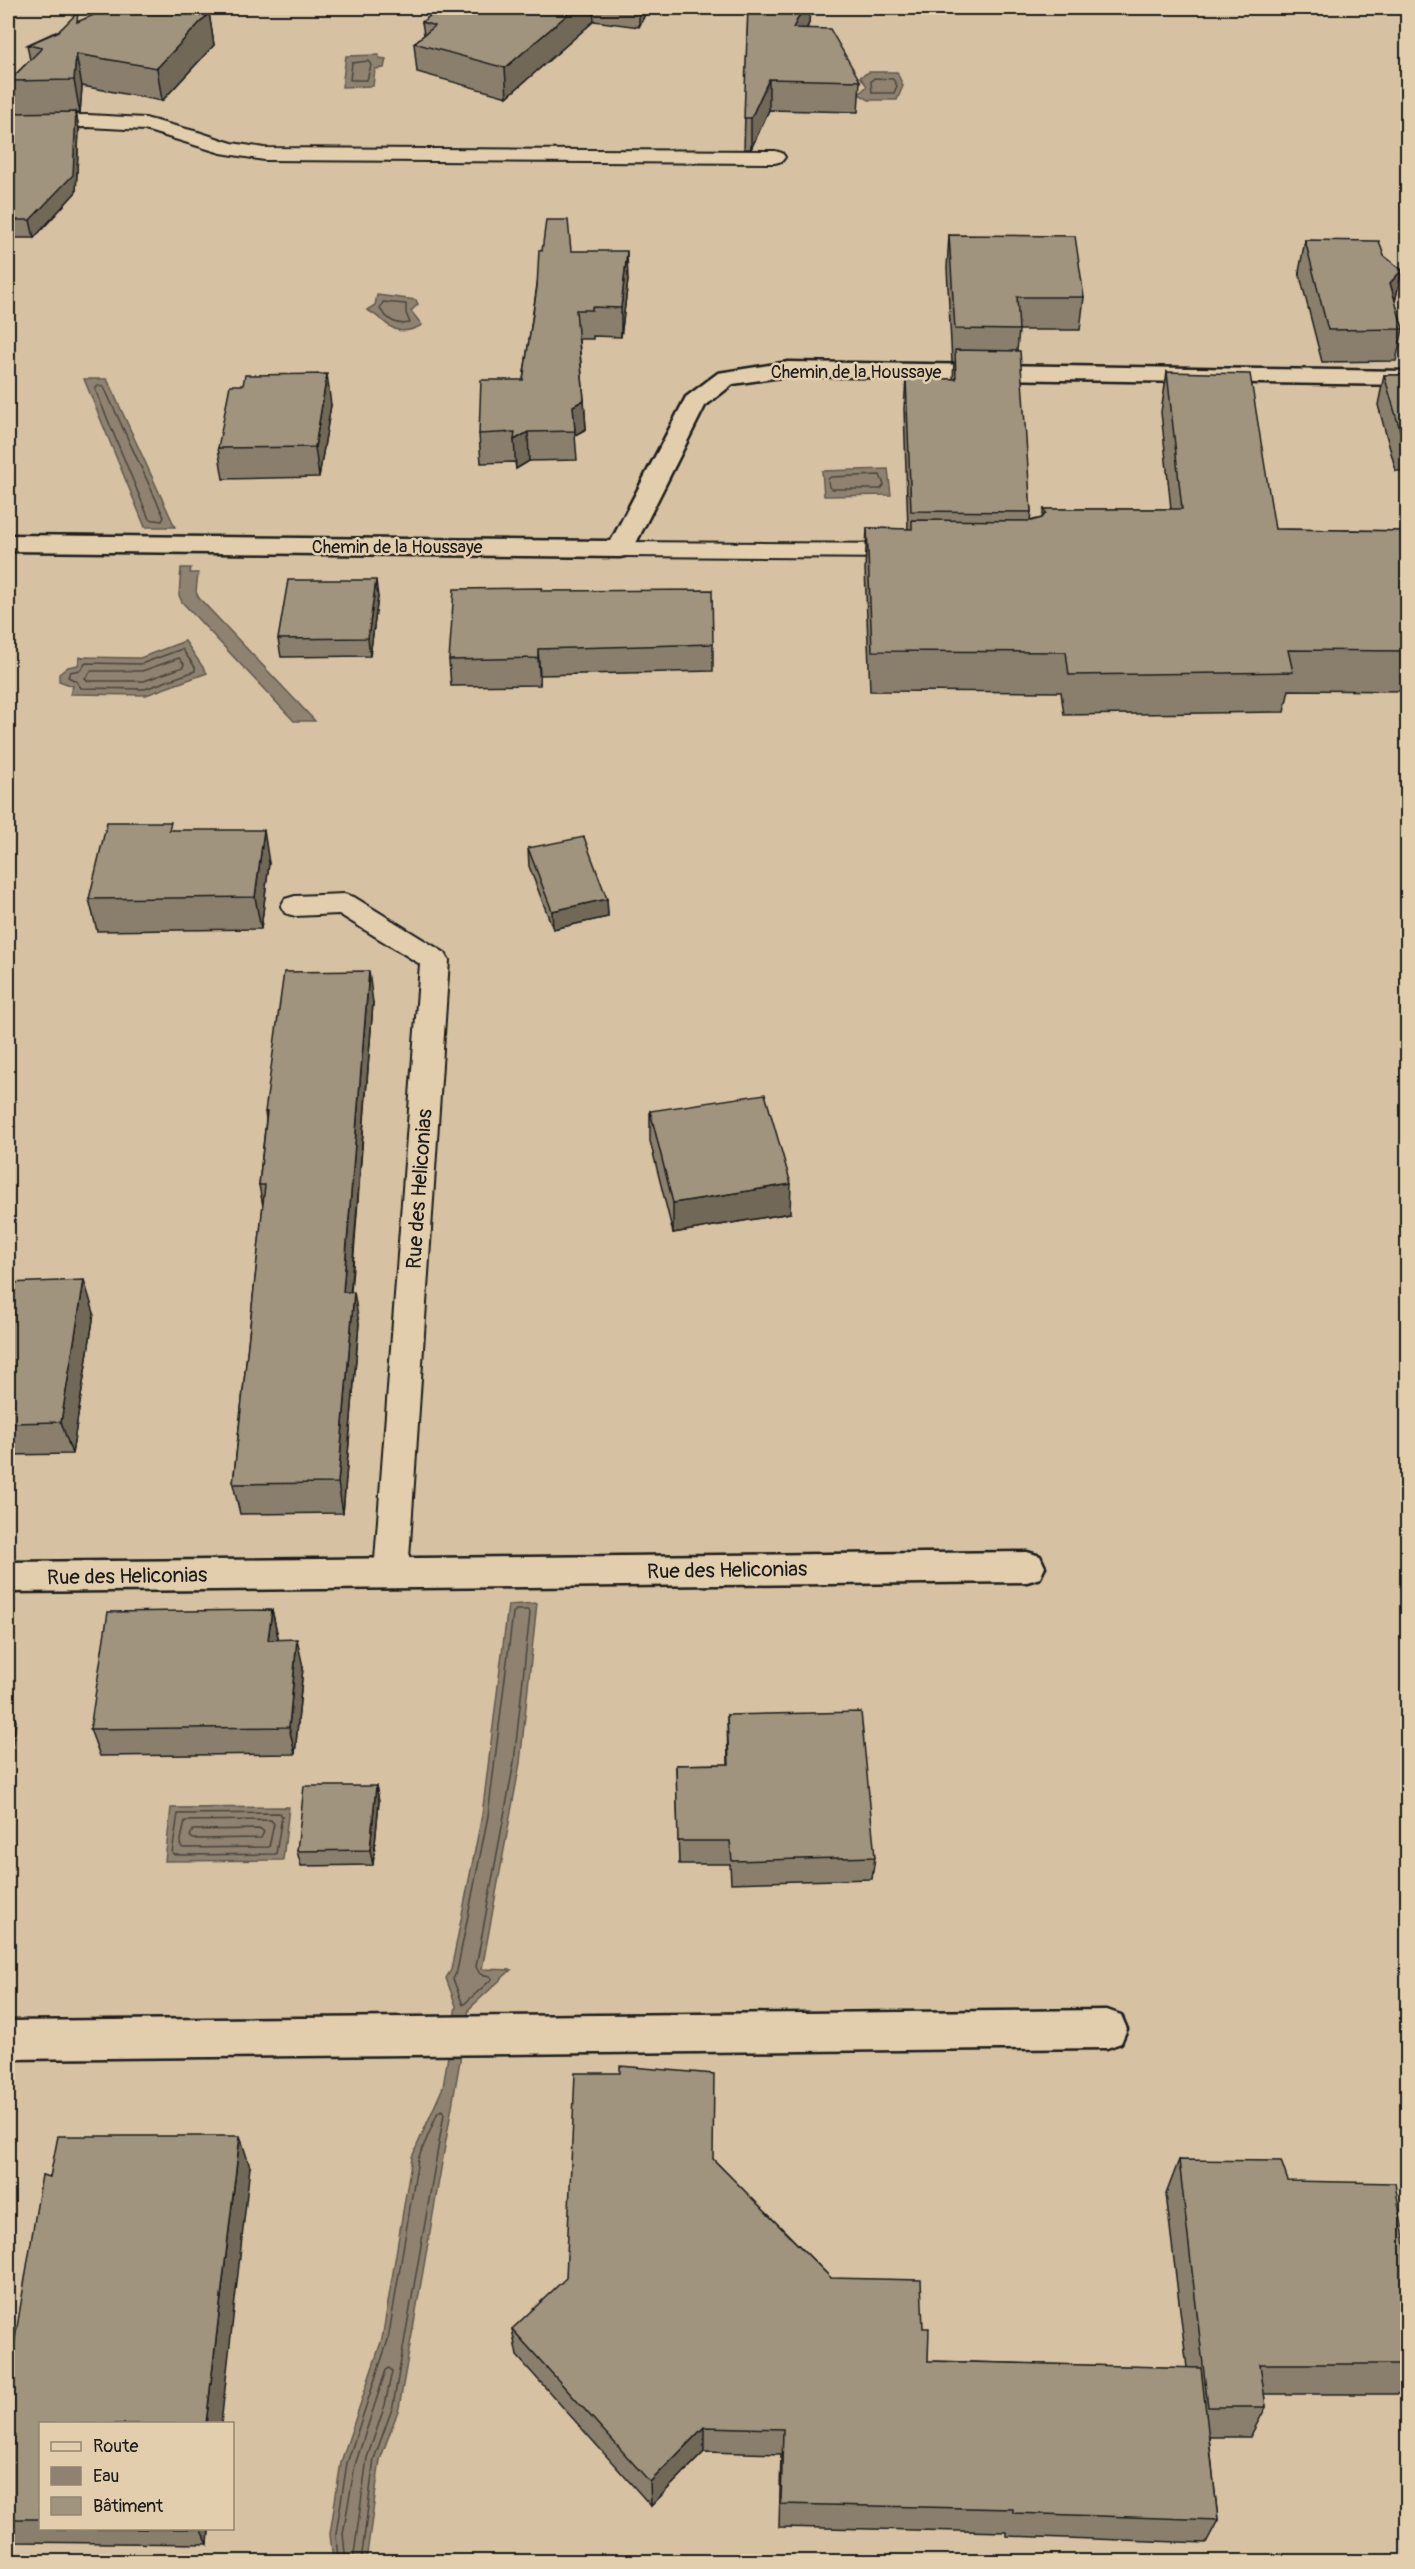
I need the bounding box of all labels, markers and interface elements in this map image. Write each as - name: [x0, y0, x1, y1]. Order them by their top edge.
- street label: Chemin de la Houssaye: [771, 361, 941, 384]
- street label: Chemin de la Houssaye: [312, 536, 482, 559]
- street label: Rue des Heliconias: [400, 1107, 439, 1270]
- street label: Rue des Heliconias: [647, 1556, 808, 1585]
- street label: Rue des Heliconias: [47, 1562, 208, 1591]
- legend: [39, 2422, 234, 2530]
- text: Route: [93, 2435, 138, 2458]
- text: Eau: [93, 2465, 119, 2488]
- text: Bâtiment: [93, 2495, 164, 2518]

